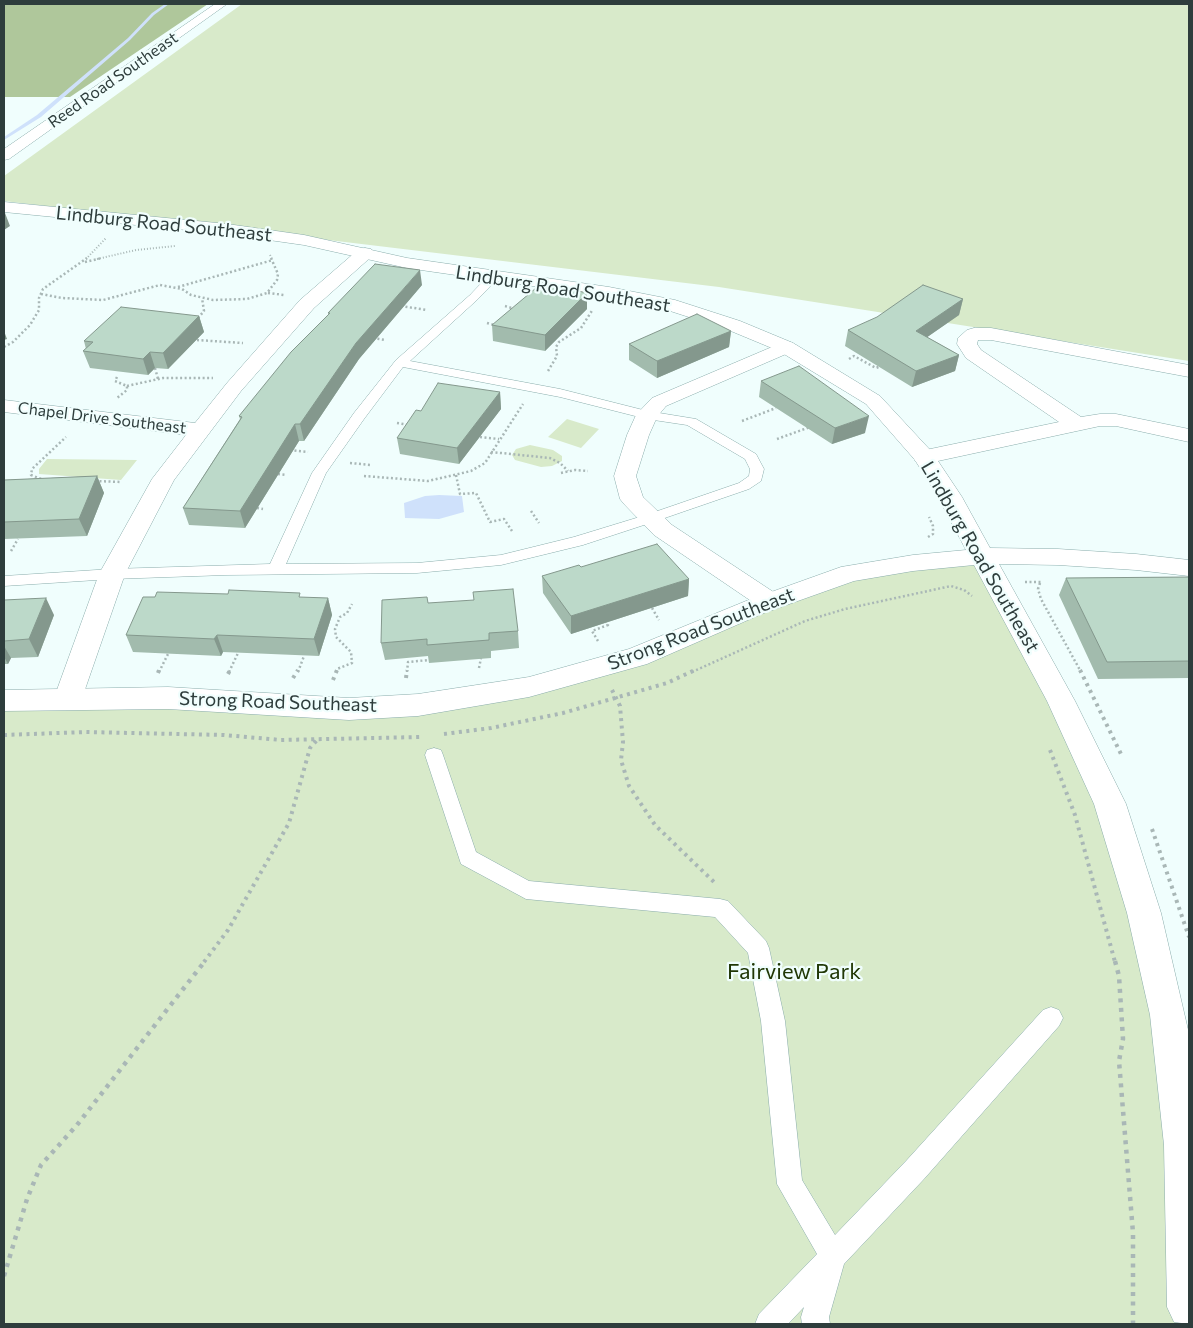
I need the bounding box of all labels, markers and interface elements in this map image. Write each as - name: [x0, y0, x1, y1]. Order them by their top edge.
- street label: Reed Road Southeast: [44, 28, 182, 132]
- street label: Lindburg Road Southeast: [55, 201, 273, 247]
- street label: Lindburg Road Southeast: [454, 261, 672, 317]
- street label: Chapel Drive Southeast: [17, 398, 187, 438]
- street label: Lindburg Road Southeast: [916, 457, 1044, 657]
- street label: Strong Road Southeast: [604, 583, 798, 675]
- street label: Strong Road Southeast: [179, 687, 377, 717]
- park label: Fairview Park: [727, 959, 861, 985]

